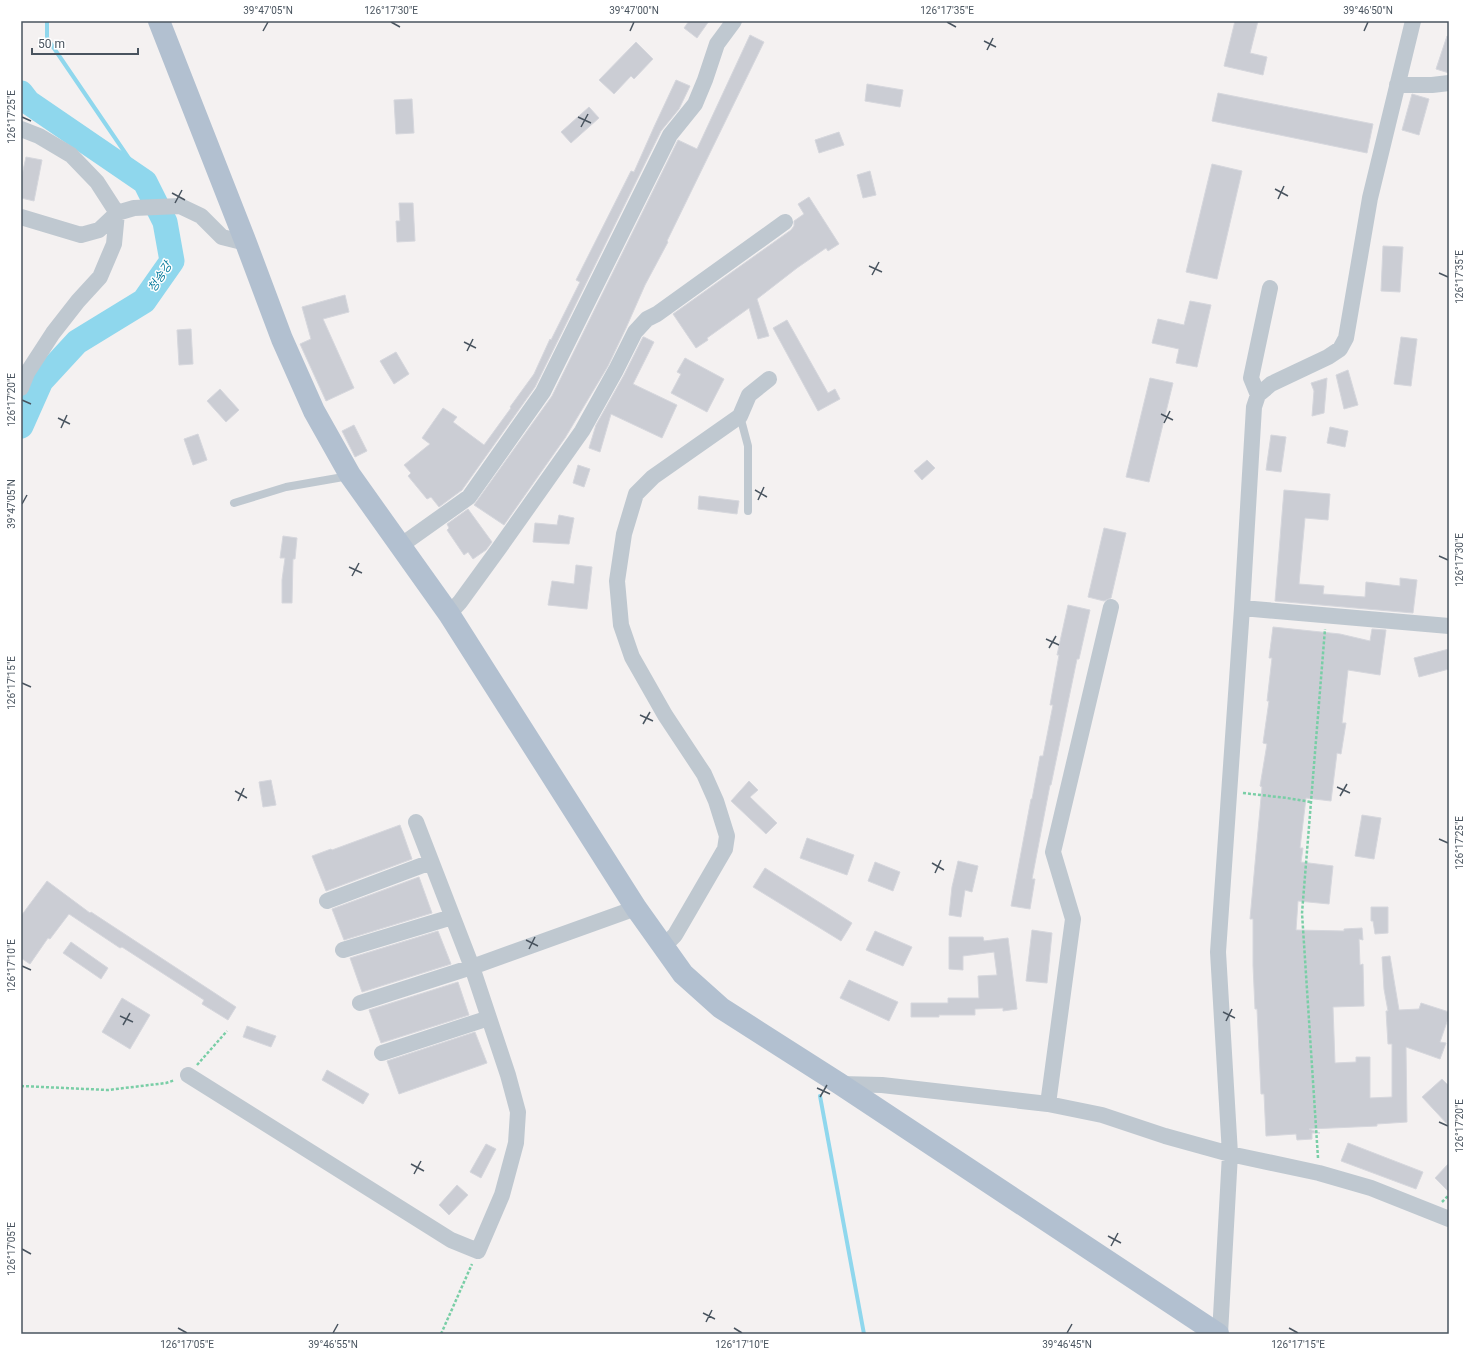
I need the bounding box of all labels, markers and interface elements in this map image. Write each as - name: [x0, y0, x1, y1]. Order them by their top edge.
- text: 39°47'05"N: [243, 5, 293, 16]
- text: 126°17'30"E: [364, 5, 418, 16]
- text: 39°47'00"N: [609, 5, 659, 16]
- text: 126°17'35"E: [920, 5, 974, 16]
- text: 39°46'50"N: [1343, 5, 1393, 16]
- scale bar: [32, 30, 138, 56]
- text: 50 m: [38, 37, 65, 51]
- text: 126°17'25"E: [6, 90, 17, 144]
- text: 126°17'35"E: [1454, 250, 1465, 304]
- water label: 청송강: [145, 258, 176, 295]
- text: 126°17'20"E: [6, 373, 17, 427]
- text: 39°47'05"N: [6, 479, 17, 529]
- text: 126°17'30"E: [1454, 533, 1465, 587]
- text: 126°17'15"E: [6, 656, 17, 710]
- text: 126°17'25"E: [1454, 816, 1465, 870]
- text: 126°17'10"E: [6, 939, 17, 993]
- text: 126°17'20"E: [1454, 1099, 1465, 1153]
- text: 126°17'05"E: [6, 1222, 17, 1276]
- text: 126°17'05"E: [160, 1339, 214, 1350]
- text: 39°46'55"N: [308, 1339, 358, 1350]
- text: 126°17'10"E: [715, 1339, 769, 1350]
- text: 39°46'45"N: [1042, 1339, 1092, 1350]
- text: 126°17'15"E: [1271, 1339, 1325, 1350]

